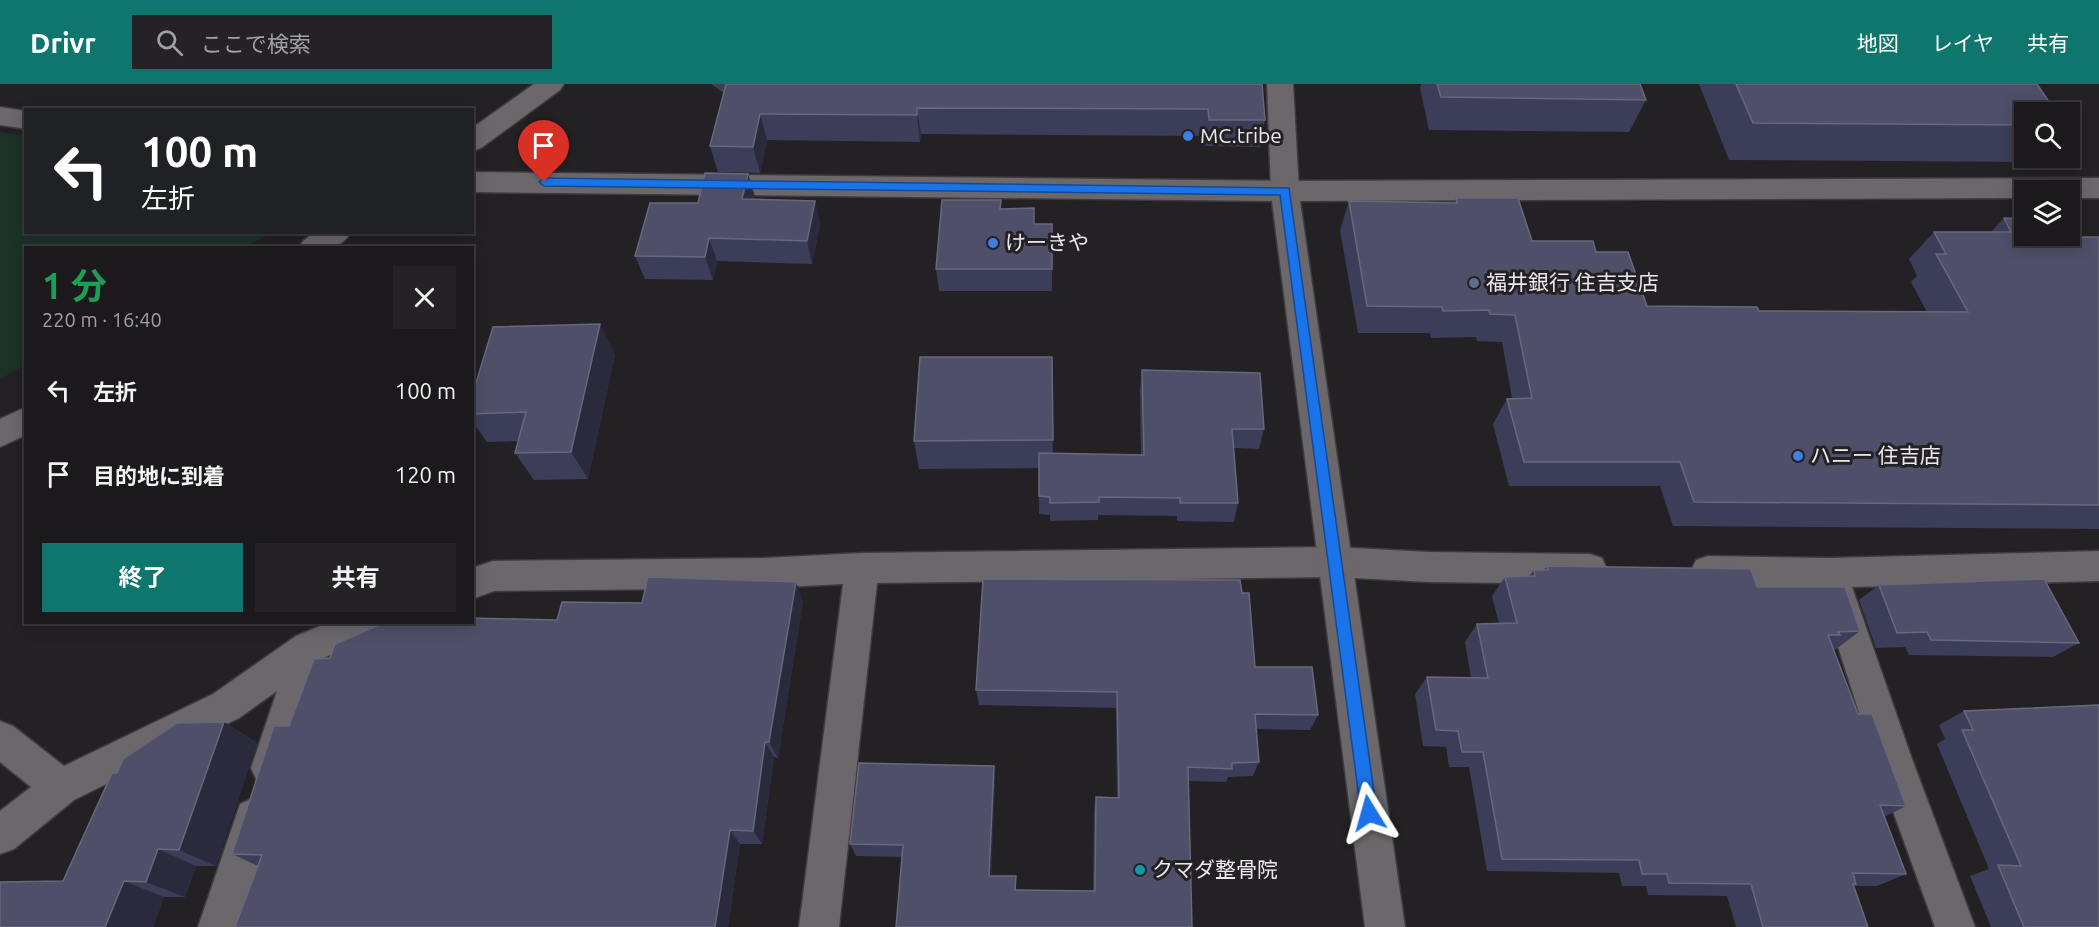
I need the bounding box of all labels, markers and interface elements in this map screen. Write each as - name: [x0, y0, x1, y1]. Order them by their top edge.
- search box: [132, 15, 552, 69]
- icon: search: [153, 26, 186, 59]
- text: Drivr: [30, 27, 96, 58]
- text: ここで検索: [201, 31, 311, 56]
- text: 地図: [1857, 31, 1899, 55]
- text: レイヤ: [1932, 31, 1994, 55]
- text: 共有: [2027, 31, 2069, 55]
- map controls: [2014, 102, 2080, 246]
- button: search: [2014, 102, 2080, 168]
- pin: [518, 120, 569, 182]
- place label: MC.tribe: [1200, 123, 1282, 147]
- text: 100 m: [141, 128, 258, 175]
- icon: arrive: [527, 129, 560, 162]
- marker: MC.tribe: [1181, 129, 1195, 143]
- icon: left: [42, 132, 120, 210]
- button: layers: [2014, 180, 2080, 246]
- text: 左折: [141, 183, 195, 213]
- place label: けーきや: [1005, 230, 1089, 254]
- marker: けーきや: [986, 236, 1000, 250]
- text: 1 分: [42, 265, 107, 306]
- button: close: [393, 266, 456, 329]
- place label: 福井銀行 住吉支店: [1486, 270, 1659, 294]
- marker: 福井銀行 住吉支店: [1467, 276, 1481, 290]
- text: 220 m · 16:40: [42, 308, 162, 331]
- icon: left: [42, 374, 75, 407]
- text: 100 m: [395, 378, 456, 403]
- text: 左折: [93, 379, 137, 404]
- place label: ハニー 住吉店: [1810, 443, 1941, 467]
- marker: ハニー 住吉店: [1791, 449, 1805, 463]
- icon: arrive: [42, 458, 75, 491]
- text: 120 m: [395, 462, 456, 487]
- text: 目的地に到着: [93, 463, 225, 488]
- button: 終了: [42, 543, 243, 612]
- button: 共有: [255, 543, 456, 612]
- position arrow: [1337, 781, 1401, 845]
- place label: クマダ整骨院: [1152, 857, 1278, 881]
- marker: クマダ整骨院: [1133, 863, 1147, 877]

